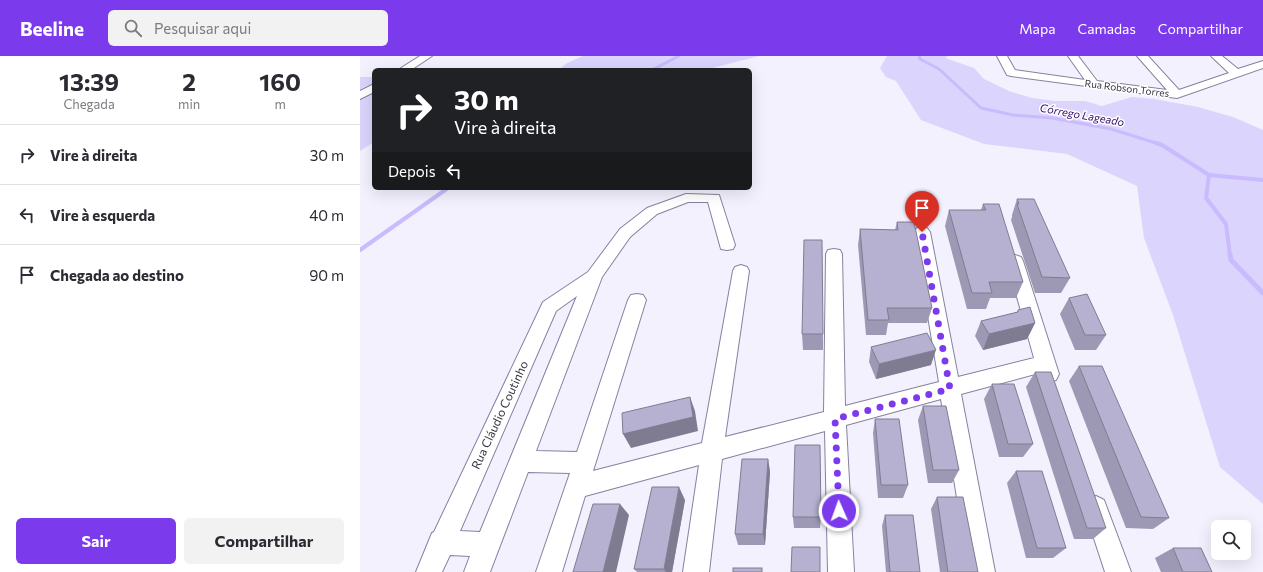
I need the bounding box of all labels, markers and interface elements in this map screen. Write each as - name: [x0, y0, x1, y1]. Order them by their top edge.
- search box: [108, 10, 388, 46]
- text: Beeline: [20, 17, 84, 40]
- icon: search: [122, 17, 144, 39]
- text: Pesquisar aqui: [154, 19, 251, 37]
- text: Mapa: [1019, 20, 1056, 37]
- text: Camadas: [1078, 20, 1136, 37]
- text: Compartilhar: [1158, 20, 1243, 37]
- text: 13:39: [59, 67, 119, 96]
- text: 2: [182, 67, 196, 96]
- text: 160: [259, 67, 301, 96]
- street label: Rua Robson Torres: [1084, 77, 1170, 99]
- text: 30 m: [454, 82, 519, 116]
- icon: right: [388, 84, 440, 136]
- text: Chegada: [63, 96, 115, 112]
- text: min: [178, 96, 200, 112]
- text: m: [274, 96, 286, 112]
- water label: Córrego Lageado: [1039, 101, 1126, 128]
- text: Vire à direita: [454, 116, 556, 138]
- icon: right: [16, 144, 38, 166]
- text: Vire à direita: [50, 146, 138, 164]
- text: 30 m: [310, 146, 344, 164]
- icon: left: [443, 160, 465, 182]
- text: Depois: [388, 162, 435, 180]
- pin: [905, 191, 939, 232]
- icon: arrive: [911, 197, 933, 219]
- icon: left: [16, 204, 38, 226]
- text: Vire à esquerda: [50, 206, 155, 224]
- text: 40 m: [309, 206, 344, 224]
- icon: arrive: [16, 264, 38, 286]
- text: Chegada ao destino: [50, 266, 184, 284]
- text: 90 m: [309, 266, 344, 284]
- street label: Rua Cláudio Coutinho: [468, 358, 530, 471]
- position arrow: [818, 490, 860, 532]
- button: Sair: [16, 518, 176, 564]
- button: Compartilhar: [184, 518, 344, 564]
- map controls: [1211, 520, 1251, 560]
- button: search: [1211, 520, 1251, 560]

